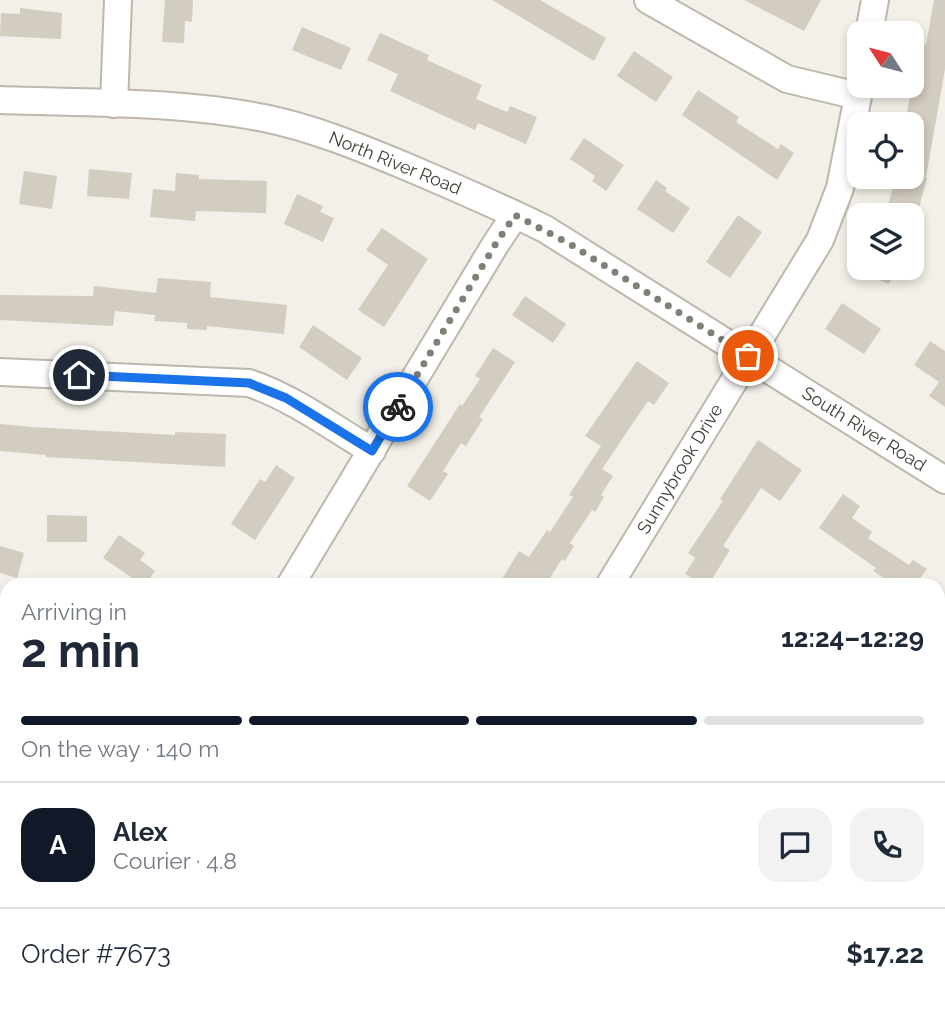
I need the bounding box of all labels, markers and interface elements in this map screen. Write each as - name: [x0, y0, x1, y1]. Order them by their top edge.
- north arrow: [847, 21, 924, 98]
- map controls: [847, 21, 924, 280]
- button: locate: [847, 112, 924, 189]
- street label: North River Road: [326, 126, 464, 199]
- button: layers: [847, 203, 924, 280]
- pin: [718, 326, 778, 386]
- icon: bag: [729, 337, 767, 375]
- pin: [49, 345, 109, 405]
- icon: home: [60, 356, 98, 394]
- courier: [363, 372, 433, 442]
- street label: South River Road: [798, 382, 930, 475]
- icon: bike: [379, 388, 417, 426]
- street label: Sunnybrook Drive: [633, 400, 727, 538]
- text: Arriving in: [21, 598, 127, 625]
- text: 12:24–12:29: [781, 623, 924, 653]
- text: 2 min: [21, 624, 140, 678]
- text: On the way · 140 m: [21, 735, 219, 762]
- button: chat: [758, 808, 832, 882]
- button: phone: [850, 808, 924, 882]
- text: Alex: [113, 817, 168, 847]
- text: A: [49, 830, 67, 860]
- text: Courier · 4.8: [113, 847, 237, 874]
- text: Order #7673: [21, 939, 171, 969]
- text: $17.22: [846, 939, 924, 969]

